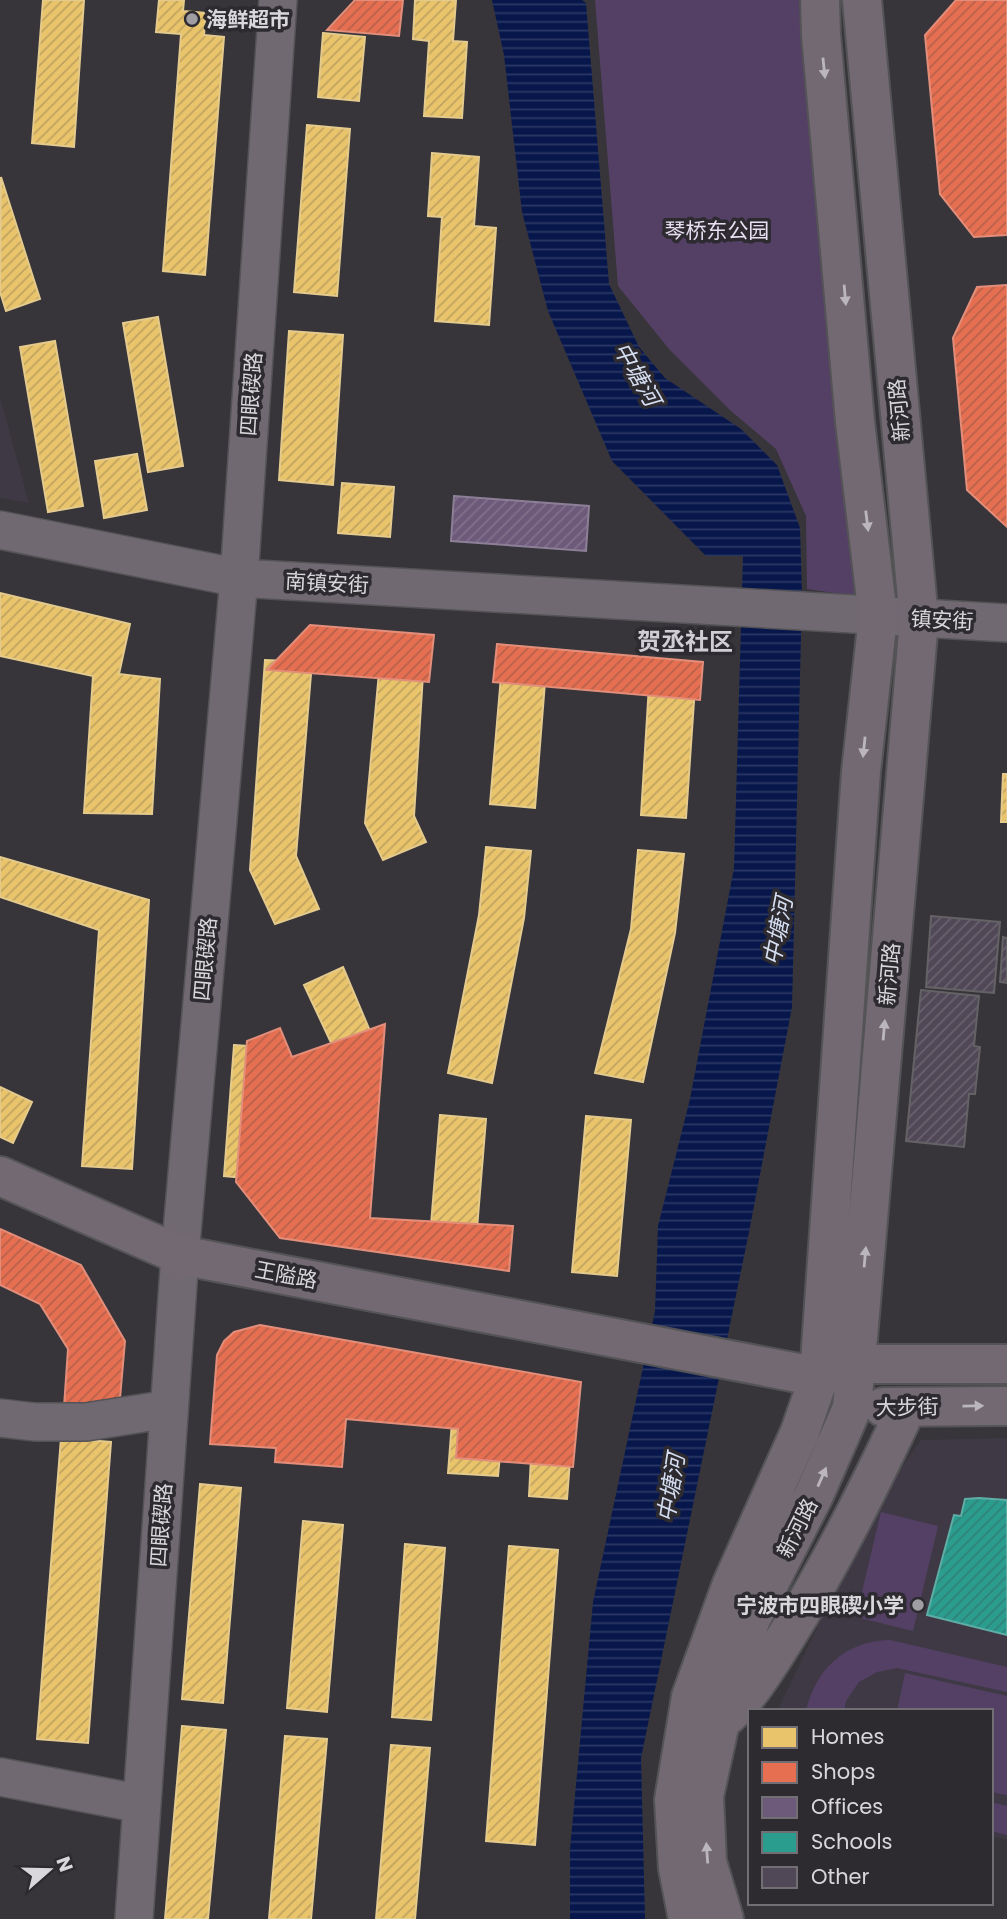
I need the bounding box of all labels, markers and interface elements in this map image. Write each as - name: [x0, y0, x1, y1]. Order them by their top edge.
- place label: 海鲜超市: [206, 5, 290, 34]
- marker: 海鲜超市: [184, 11, 200, 27]
- one-way arrow: [819, 57, 830, 79]
- park label: 琴桥东公园: [665, 216, 770, 245]
- one-way arrow: [840, 284, 851, 306]
- water label: 中塘河: [606, 336, 670, 415]
- street label: 四眼碶路: [234, 351, 268, 437]
- street label: 新河路: [882, 377, 916, 443]
- one-way arrow: [861, 510, 872, 532]
- street label: 南镇安街: [284, 566, 370, 600]
- street label: 镇安街: [910, 604, 974, 636]
- district label: 贺丞社区: [637, 625, 733, 658]
- one-way arrow: [858, 736, 869, 758]
- water label: 中塘河: [756, 890, 801, 968]
- street label: 四眼碶路: [187, 916, 223, 1002]
- street label: 新河路: [872, 941, 906, 1007]
- one-way arrow: [879, 1019, 890, 1041]
- one-way arrow: [860, 1246, 871, 1268]
- street label: 王隘路: [252, 1255, 320, 1295]
- street label: 大步街: [875, 1392, 939, 1422]
- one-way arrow: [962, 1400, 984, 1412]
- water label: 中塘河: [650, 1447, 693, 1525]
- one-way arrow: [816, 1467, 827, 1488]
- street label: 四眼碶路: [144, 1482, 178, 1568]
- street label: 新河路: [770, 1493, 824, 1563]
- place label: 宁波市四眼碶小学: [736, 1591, 904, 1620]
- marker: 宁波市四眼碶小学: [910, 1597, 926, 1613]
- legend: [748, 1709, 993, 1905]
- text: Homes: [811, 1722, 885, 1751]
- text: Shops: [811, 1757, 875, 1786]
- text: Offices: [811, 1792, 883, 1821]
- text: Schools: [811, 1827, 893, 1856]
- north arrow: [14, 1835, 84, 1905]
- one-way arrow: [701, 1842, 712, 1864]
- text: N: [49, 1853, 80, 1876]
- text: Other: [811, 1862, 870, 1891]

